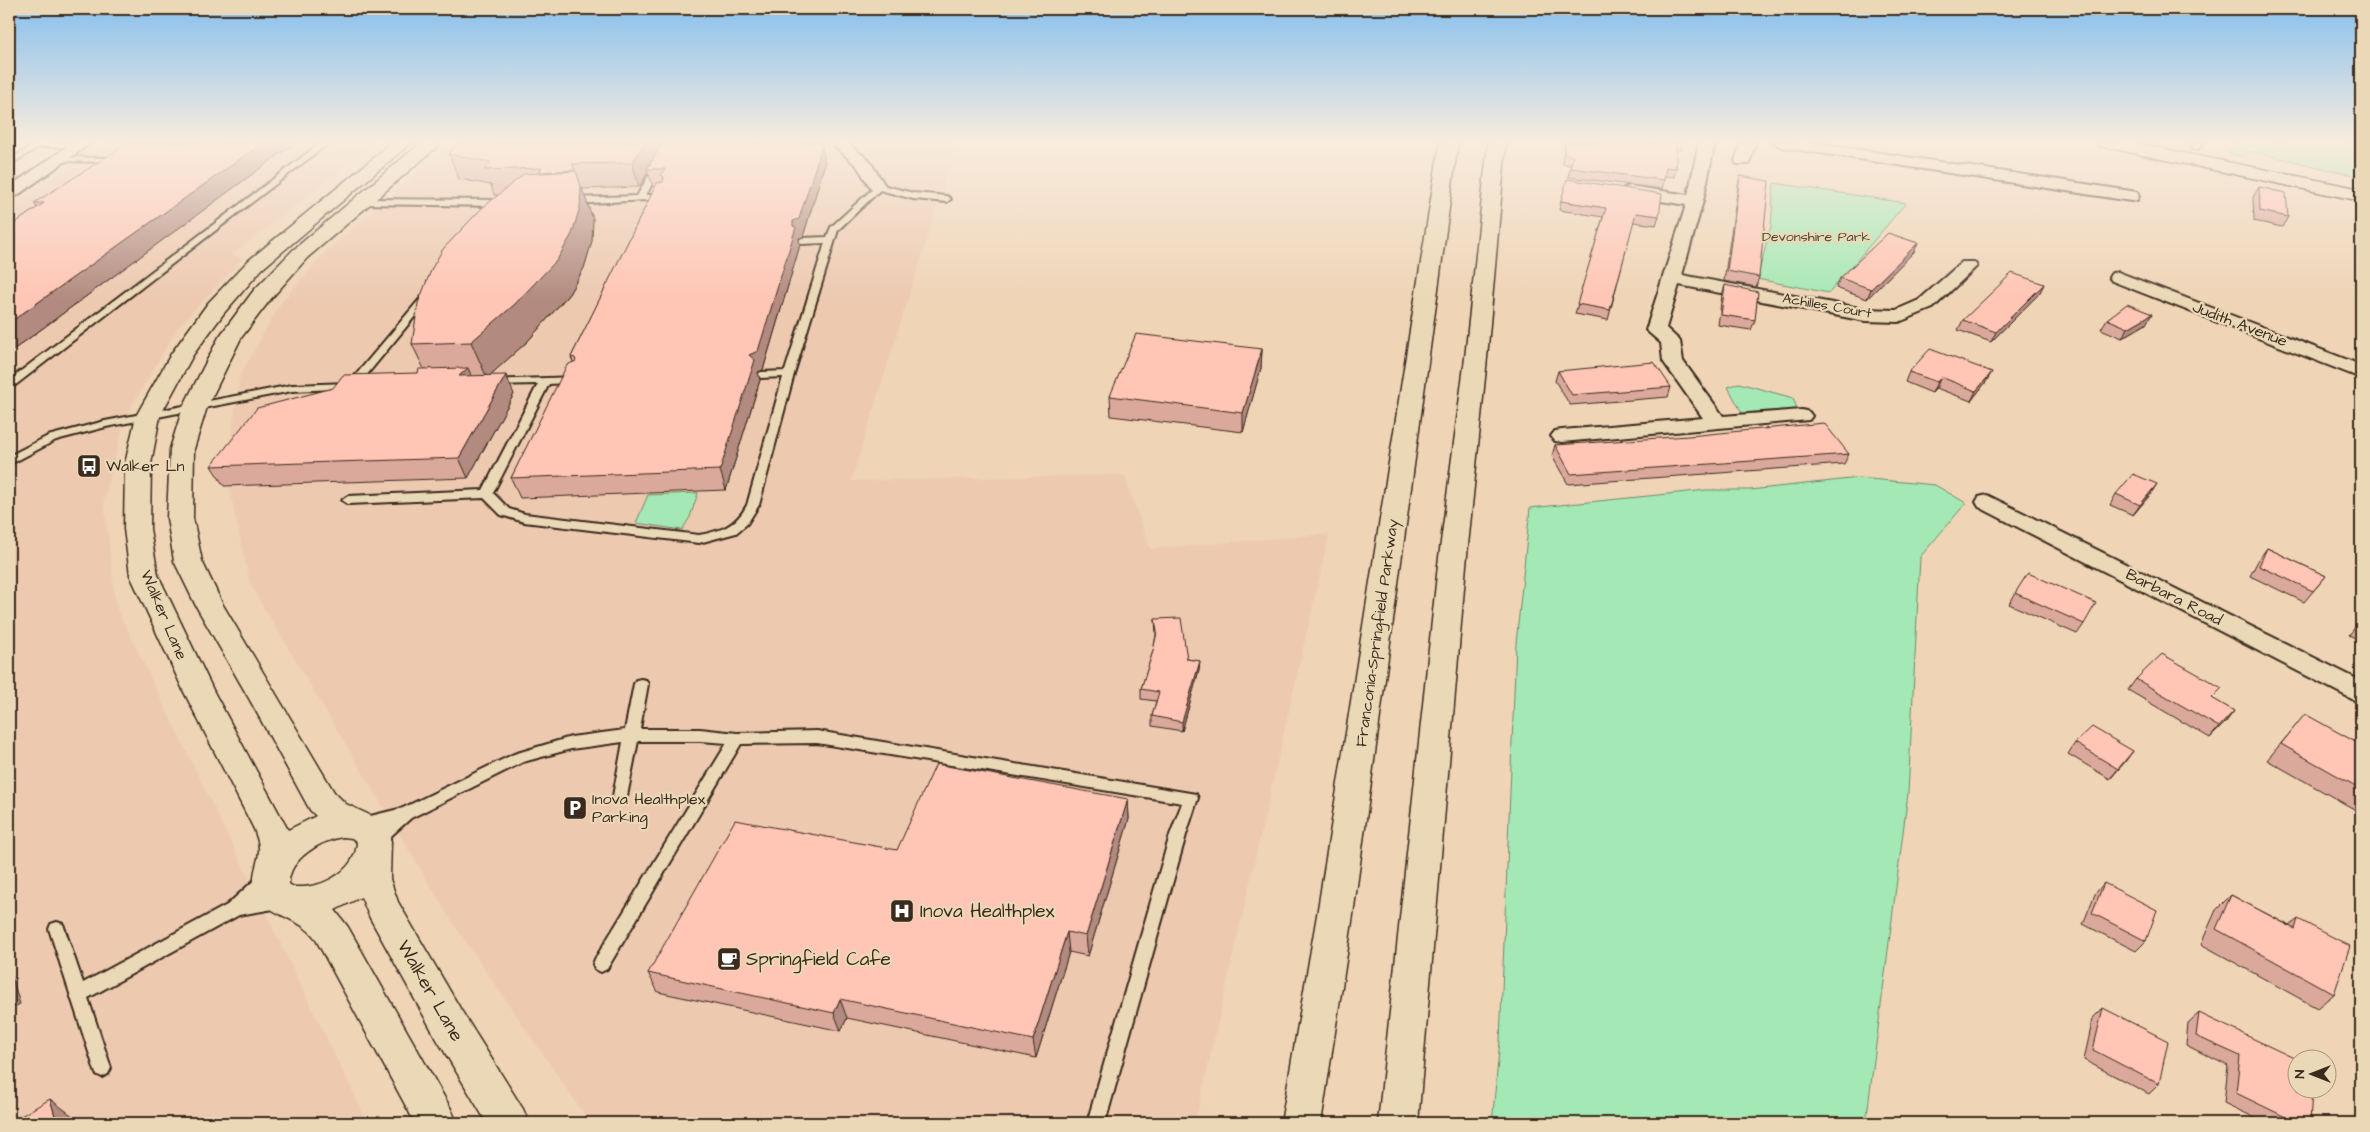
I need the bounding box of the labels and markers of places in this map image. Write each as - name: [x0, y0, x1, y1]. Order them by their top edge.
- bus stop icon: Walker Ln: [76, 453, 102, 479]
- place label: Walker Ln: [106, 455, 185, 477]
- place label: Inova Healthplex Parking: [592, 788, 706, 829]
- parking icon: Inova Healthplex Parking: [562, 795, 588, 821]
- hospital icon: Inova Healthplex: [889, 898, 915, 924]
- place label: Inova Healthplex: [920, 898, 1055, 925]
- cafe icon: Springfield Cafe: [716, 946, 742, 972]
- place label: Springfield Cafe: [746, 946, 891, 974]

